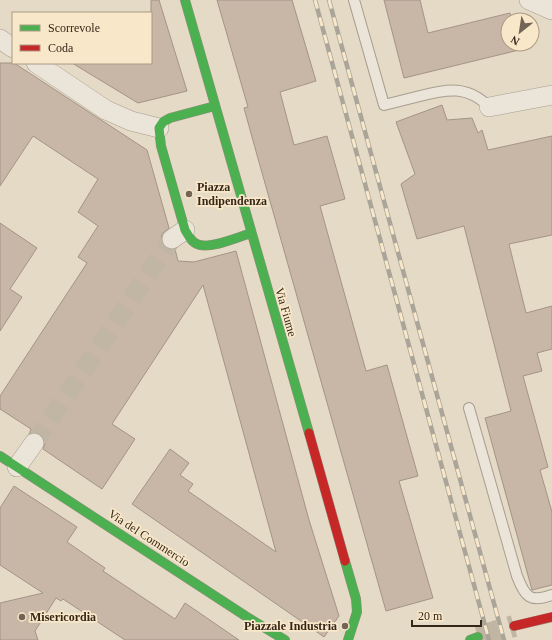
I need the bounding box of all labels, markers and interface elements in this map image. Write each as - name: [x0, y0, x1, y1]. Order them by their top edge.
- legend: [12, 12, 152, 64]
- north arrow: [500, 12, 540, 52]
- text: Scorrevole: [48, 21, 100, 35]
- text: N: [509, 33, 521, 48]
- text: Coda: [48, 41, 74, 55]
- place label: Piazza Indipendenza: [197, 180, 267, 208]
- marker: Piazza Indipendenza: [184, 189, 194, 199]
- street label: Via Fiume: [272, 286, 300, 338]
- street label: Via del Commercio: [106, 507, 192, 569]
- scale bar: [412, 602, 481, 628]
- text: 20 m: [418, 609, 443, 623]
- place label: Misericordia: [30, 610, 96, 624]
- marker: Misericordia: [17, 612, 27, 622]
- place label: Piazzale Industria: [244, 619, 337, 633]
- marker: Piazzale Industria: [340, 621, 350, 631]

